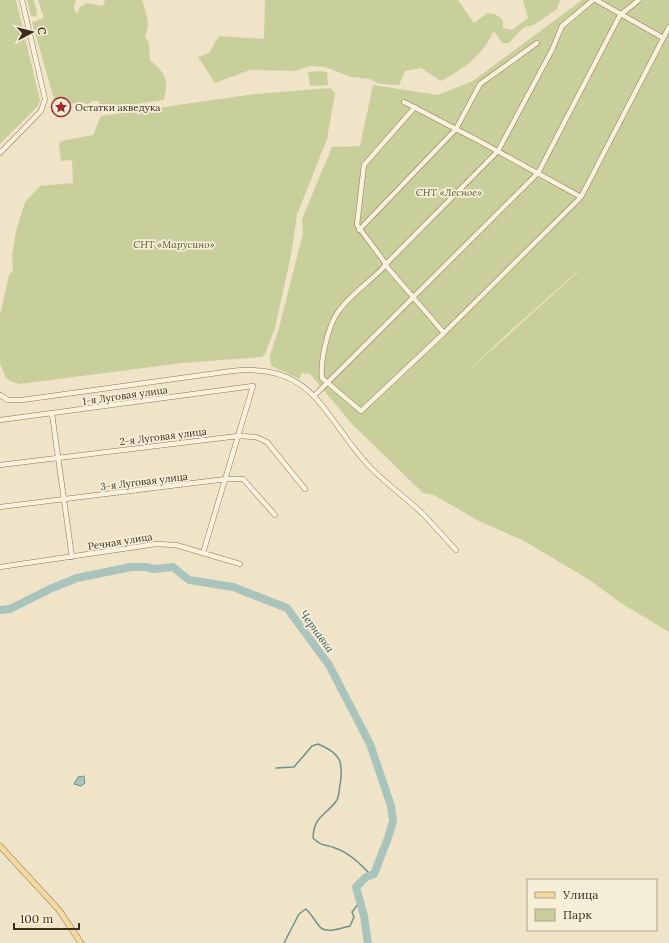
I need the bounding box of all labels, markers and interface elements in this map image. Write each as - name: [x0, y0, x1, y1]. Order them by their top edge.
- north arrow: [12, 12, 52, 52]
- text: С: [35, 26, 49, 36]
- place icon: Остатки акведука: [50, 96, 72, 118]
- place label: Остатки акведука: [75, 101, 160, 114]
- park label: СНТ «Лесное»: [416, 186, 482, 199]
- park label: СНТ «Марусино»: [133, 238, 215, 251]
- street label: 1-я Луговая улица: [82, 383, 169, 408]
- street label: 2-я Луговая улица: [119, 425, 207, 448]
- street label: 3-я Луговая улица: [100, 470, 189, 493]
- street label: Речная улица: [87, 530, 153, 553]
- water label: Чернавка: [297, 607, 338, 656]
- legend: [527, 879, 657, 931]
- text: Улица: [562, 887, 599, 902]
- scale bar: [14, 905, 79, 931]
- text: Парк: [563, 907, 592, 922]
- text: 100 m: [20, 911, 53, 926]

